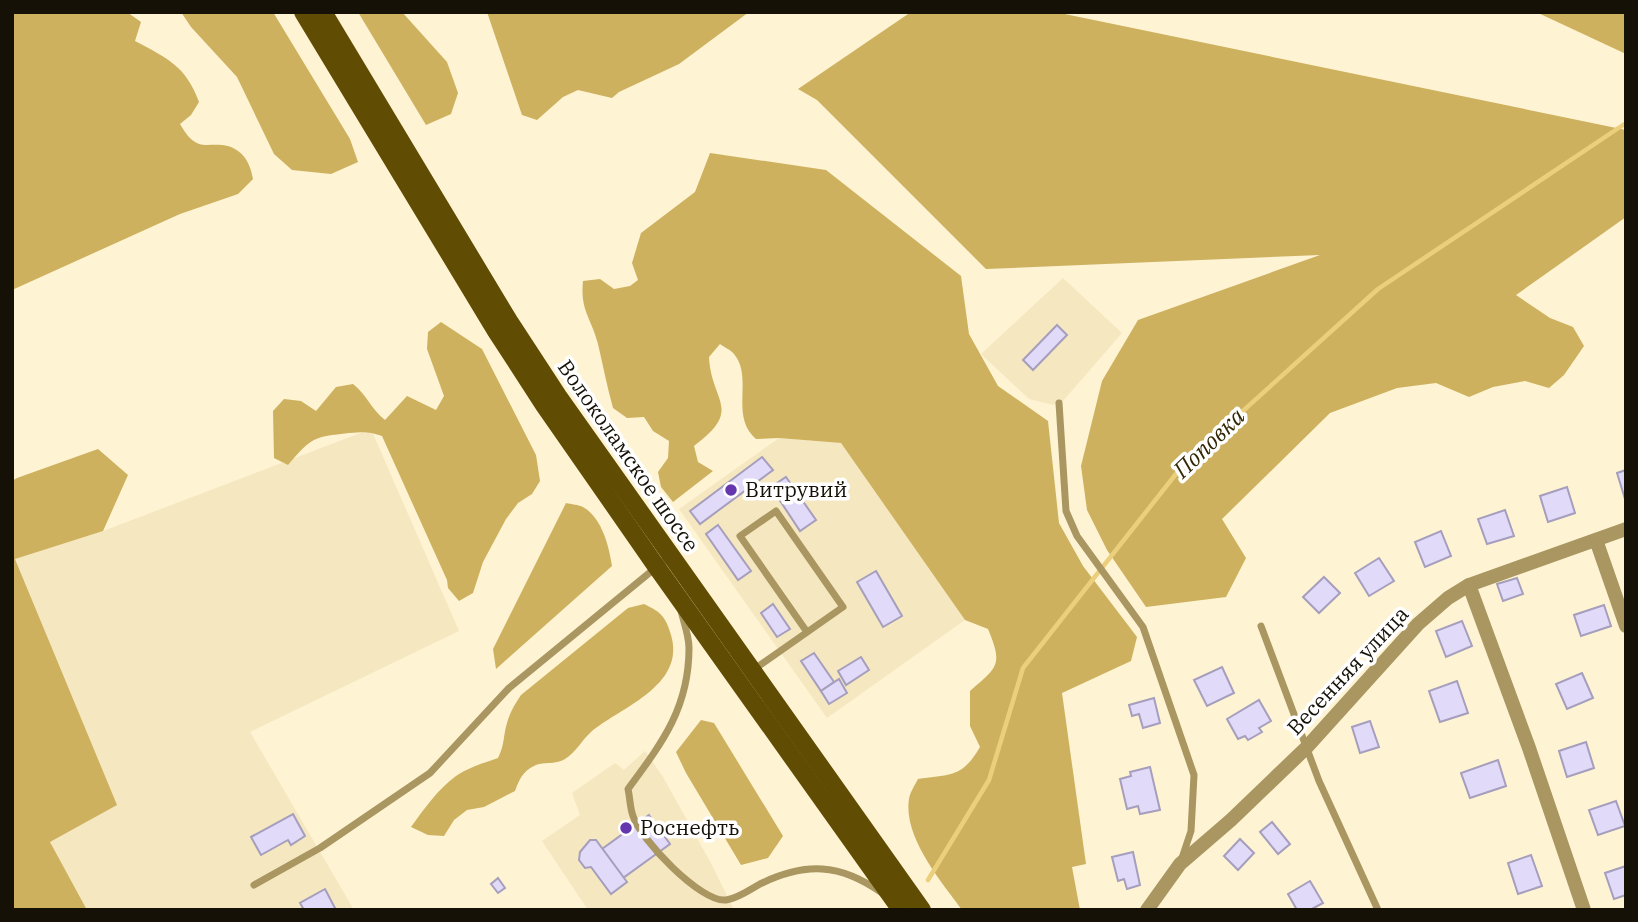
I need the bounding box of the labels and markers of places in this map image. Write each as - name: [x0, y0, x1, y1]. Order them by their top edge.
- place label: Витрувий: [745, 475, 847, 503]
- marker: Витрувий: [723, 482, 739, 498]
- place label: Роснефть: [640, 813, 739, 841]
- marker: Роснефть: [618, 820, 634, 836]

